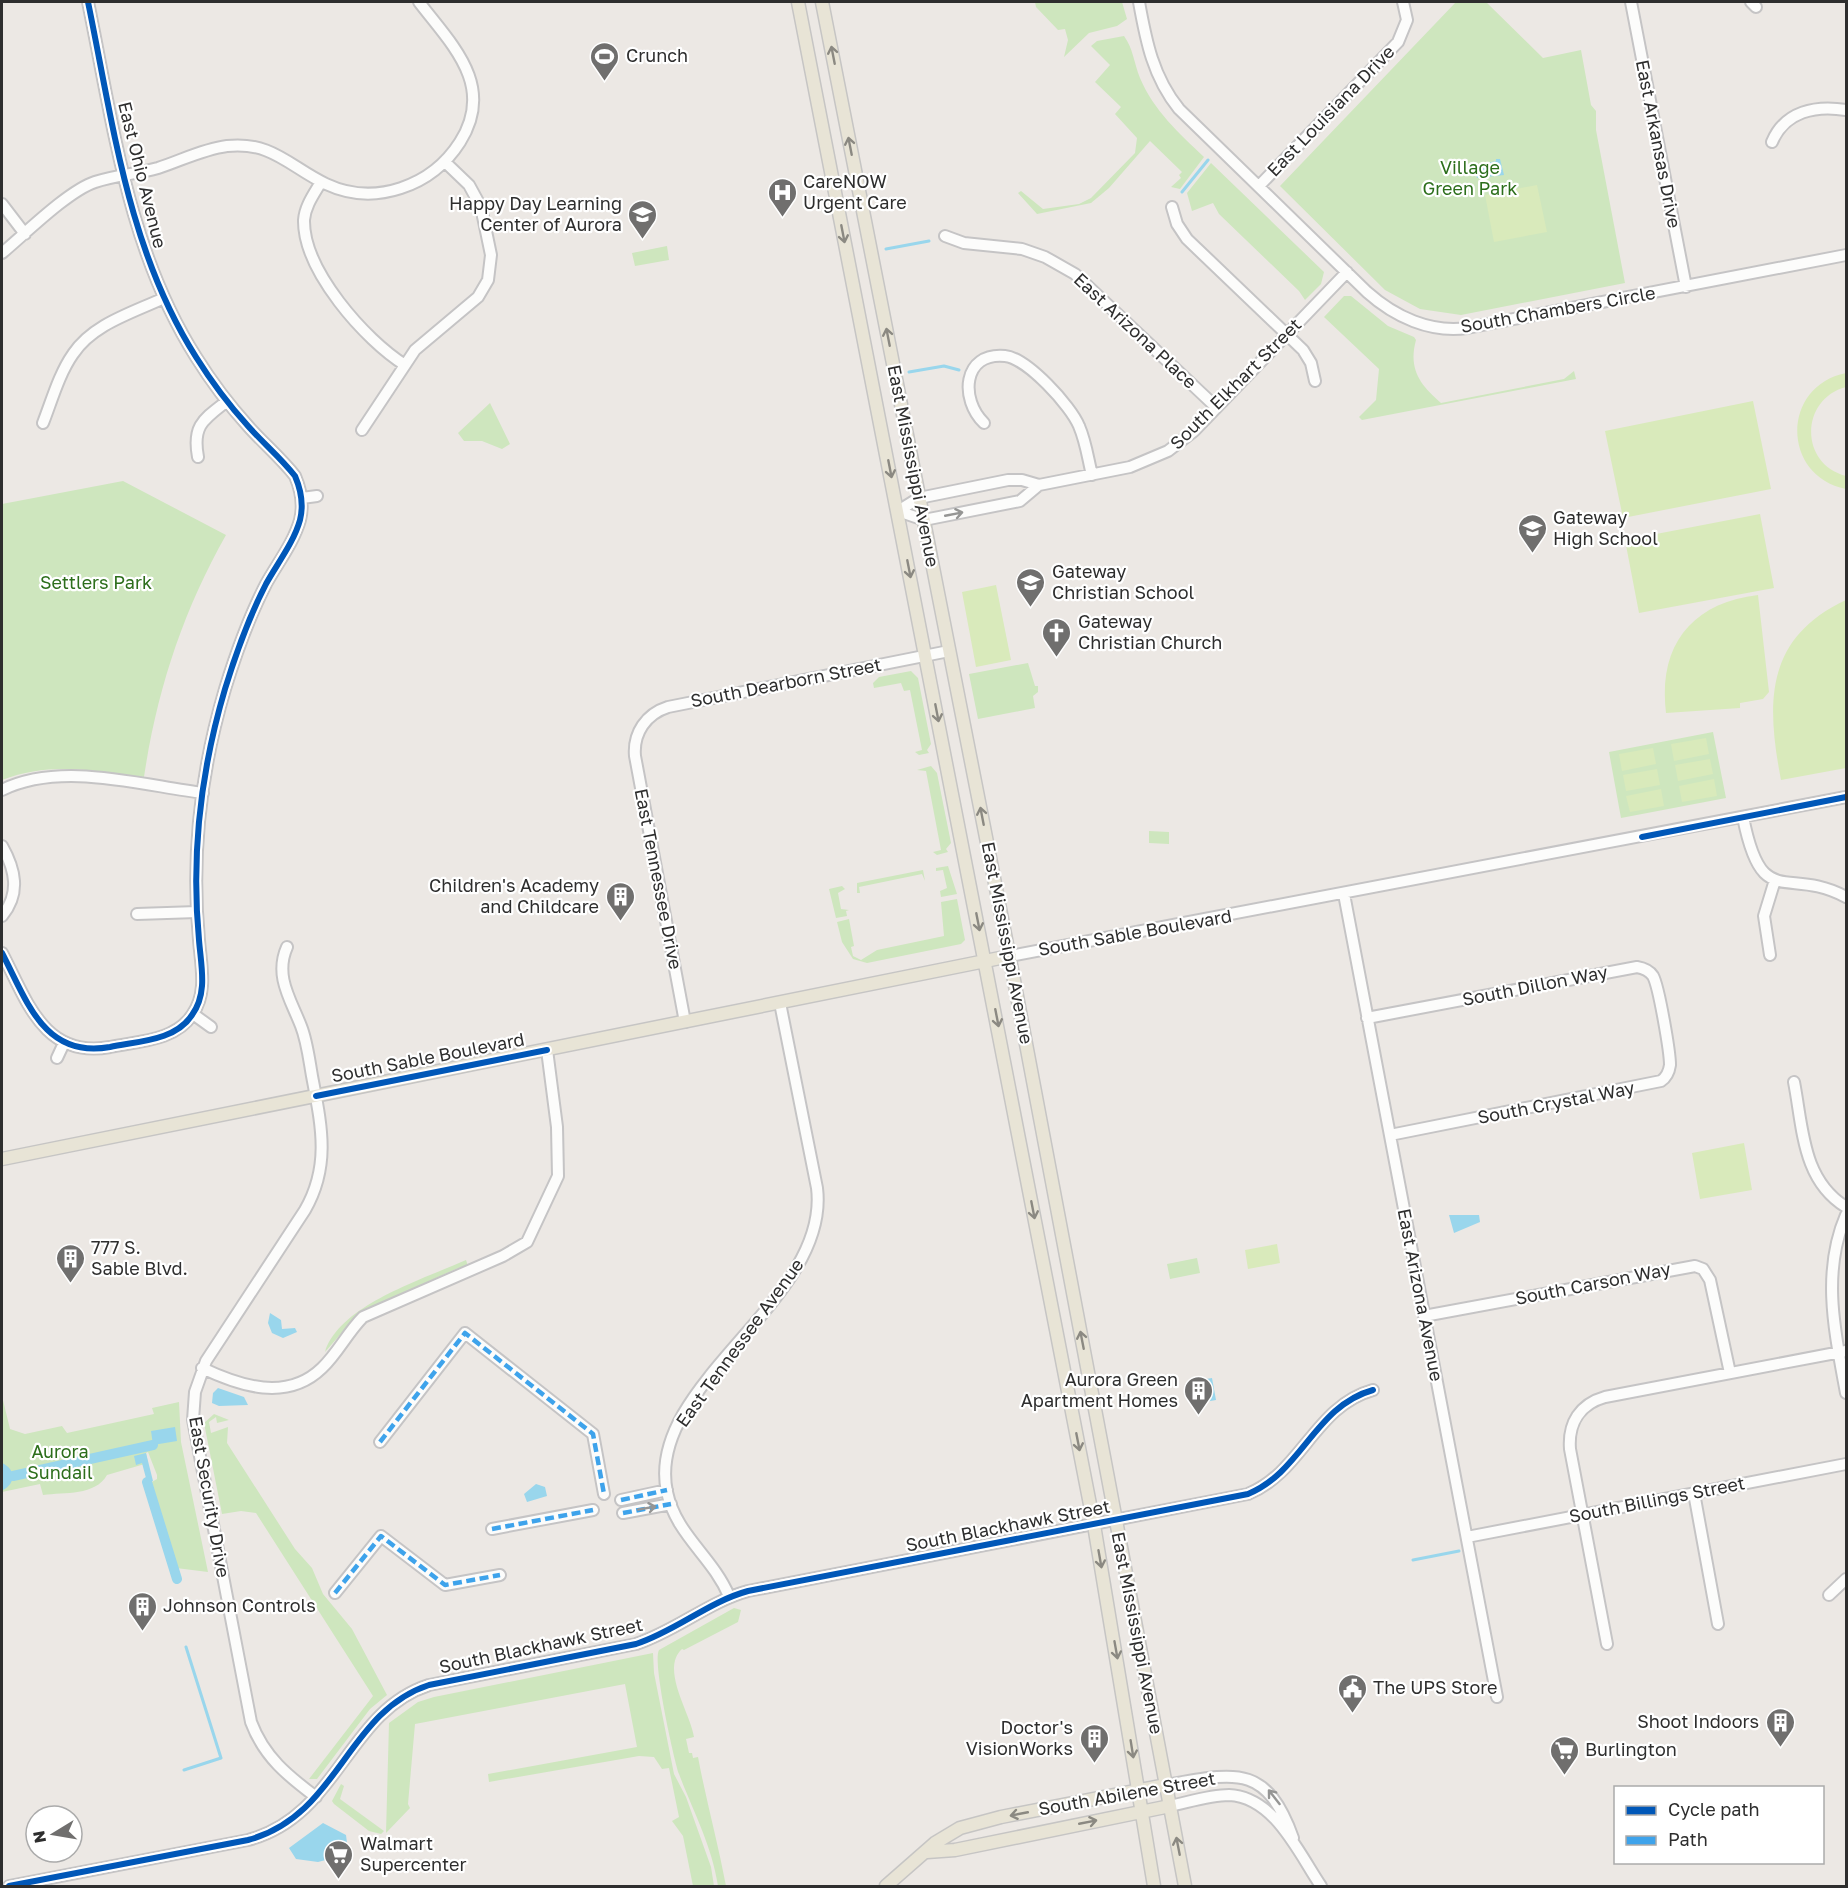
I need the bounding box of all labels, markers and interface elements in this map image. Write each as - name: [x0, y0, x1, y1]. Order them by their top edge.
- sports icon: Crunch: [589, 40, 621, 82]
- street label: East Louisiana Drive: [1262, 40, 1399, 180]
- place label: Crunch: [626, 44, 688, 66]
- one-way arrow: [826, 46, 838, 65]
- street label: East Arkansas Drive: [1632, 58, 1686, 230]
- street label: East Ohio Avenue: [114, 99, 172, 250]
- one-way arrow: [844, 136, 855, 156]
- park label: Village Green Park: [1423, 156, 1517, 199]
- place label: CareNOW Urgent Care: [803, 170, 907, 213]
- hospital icon: CareNOW Urgent Care: [766, 176, 798, 218]
- place label: Happy Day Learning Center of Aurora: [449, 192, 622, 235]
- school or university icon: Happy Day Learning Center of Aurora: [627, 198, 659, 240]
- one-way arrow: [838, 224, 849, 243]
- street label: East Arizona Place: [1070, 268, 1202, 393]
- street label: South Chambers Circle: [1459, 281, 1657, 337]
- street label: South Elkhart Street: [1165, 313, 1305, 453]
- one-way arrow: [882, 328, 893, 347]
- street label: East Mississippi Avenue: [884, 363, 944, 569]
- one-way arrow: [885, 459, 896, 478]
- place label: Gateway High School: [1553, 506, 1658, 549]
- one-way arrow: [944, 508, 964, 519]
- school or university icon: Gateway High School: [1516, 512, 1548, 554]
- one-way arrow: [904, 559, 915, 578]
- place label: Gateway Christian School: [1052, 560, 1194, 603]
- school or university icon: Gateway Christian School: [1015, 566, 1047, 608]
- park label: Settlers Park: [40, 571, 152, 593]
- place label: Gateway Christian Church: [1078, 610, 1222, 653]
- church icon: Gateway Christian Church: [1041, 616, 1073, 658]
- street label: South Dearborn Street: [689, 653, 883, 711]
- one-way arrow: [932, 703, 943, 723]
- street label: East Tennessee Drive: [631, 786, 687, 971]
- one-way arrow: [976, 807, 987, 827]
- street label: East Mississippi Avenue: [978, 840, 1038, 1046]
- place label: Children's Academy and Childcare: [429, 874, 599, 917]
- building icon: Children's Academy and Childcare: [604, 880, 636, 922]
- street label: South Sable Boulevard: [1036, 904, 1233, 960]
- one-way arrow: [973, 912, 984, 931]
- street label: South Dillon Way: [1460, 960, 1609, 1010]
- one-way arrow: [992, 1008, 1003, 1027]
- street label: South Sable Boulevard: [329, 1027, 526, 1087]
- street label: South Crystal Way: [1475, 1076, 1636, 1128]
- one-way arrow: [1028, 1199, 1039, 1219]
- street label: East Arizona Avenue: [1393, 1207, 1449, 1383]
- place label: 777 S. Sable Blvd.: [91, 1236, 188, 1279]
- building icon: 777 S. Sable Blvd.: [54, 1242, 86, 1284]
- street label: East Tennessee Avenue: [671, 1254, 808, 1431]
- street label: South Carson Way: [1513, 1257, 1672, 1309]
- one-way arrow: [1076, 1330, 1087, 1350]
- place label: Aurora Green Apartment Homes: [1021, 1368, 1178, 1411]
- building icon: Aurora Green Apartment Homes: [1183, 1374, 1215, 1416]
- street label: East Security Drive: [185, 1414, 235, 1579]
- one-way arrow: [1073, 1432, 1084, 1452]
- park label: Aurora Sundail: [27, 1440, 93, 1483]
- street label: South Billings Street: [1567, 1471, 1747, 1527]
- street label: South Blackhawk Street: [904, 1494, 1112, 1556]
- one-way arrow: [637, 1503, 657, 1514]
- street label: East Mississippi Avenue: [1108, 1530, 1168, 1736]
- one-way arrow: [1095, 1548, 1106, 1568]
- building icon: Johnson Controls: [126, 1590, 158, 1632]
- place label: Johnson Controls: [163, 1594, 316, 1616]
- street label: South Blackhawk Street: [437, 1613, 645, 1677]
- one-way arrow: [1111, 1639, 1122, 1659]
- public building icon: The UPS Store: [1336, 1672, 1368, 1714]
- place label: The UPS Store: [1373, 1676, 1498, 1698]
- building icon: Shoot Indoors: [1764, 1706, 1796, 1748]
- place label: Shoot Indoors: [1637, 1710, 1759, 1732]
- place label: Doctor's VisionWorks: [966, 1716, 1073, 1759]
- building icon: Doctor's VisionWorks: [1078, 1722, 1110, 1764]
- supermarket icon: Burlington: [1548, 1734, 1580, 1776]
- one-way arrow: [1127, 1738, 1138, 1758]
- place label: Burlington: [1585, 1738, 1677, 1760]
- street label: South Abilene Street: [1037, 1767, 1217, 1819]
- legend: [1614, 1786, 1824, 1864]
- one-way arrow: [1267, 1789, 1280, 1805]
- text: Cycle path: [1668, 1798, 1760, 1820]
- north arrow: [24, 1804, 84, 1864]
- one-way arrow: [1010, 1808, 1029, 1820]
- one-way arrow: [1077, 1816, 1097, 1827]
- text: Path: [1668, 1828, 1708, 1850]
- text: N: [28, 1829, 50, 1845]
- place label: Walmart Supercenter: [360, 1832, 467, 1875]
- one-way arrow: [1172, 1837, 1183, 1856]
- supermarket icon: Walmart Supercenter: [323, 1838, 355, 1880]

